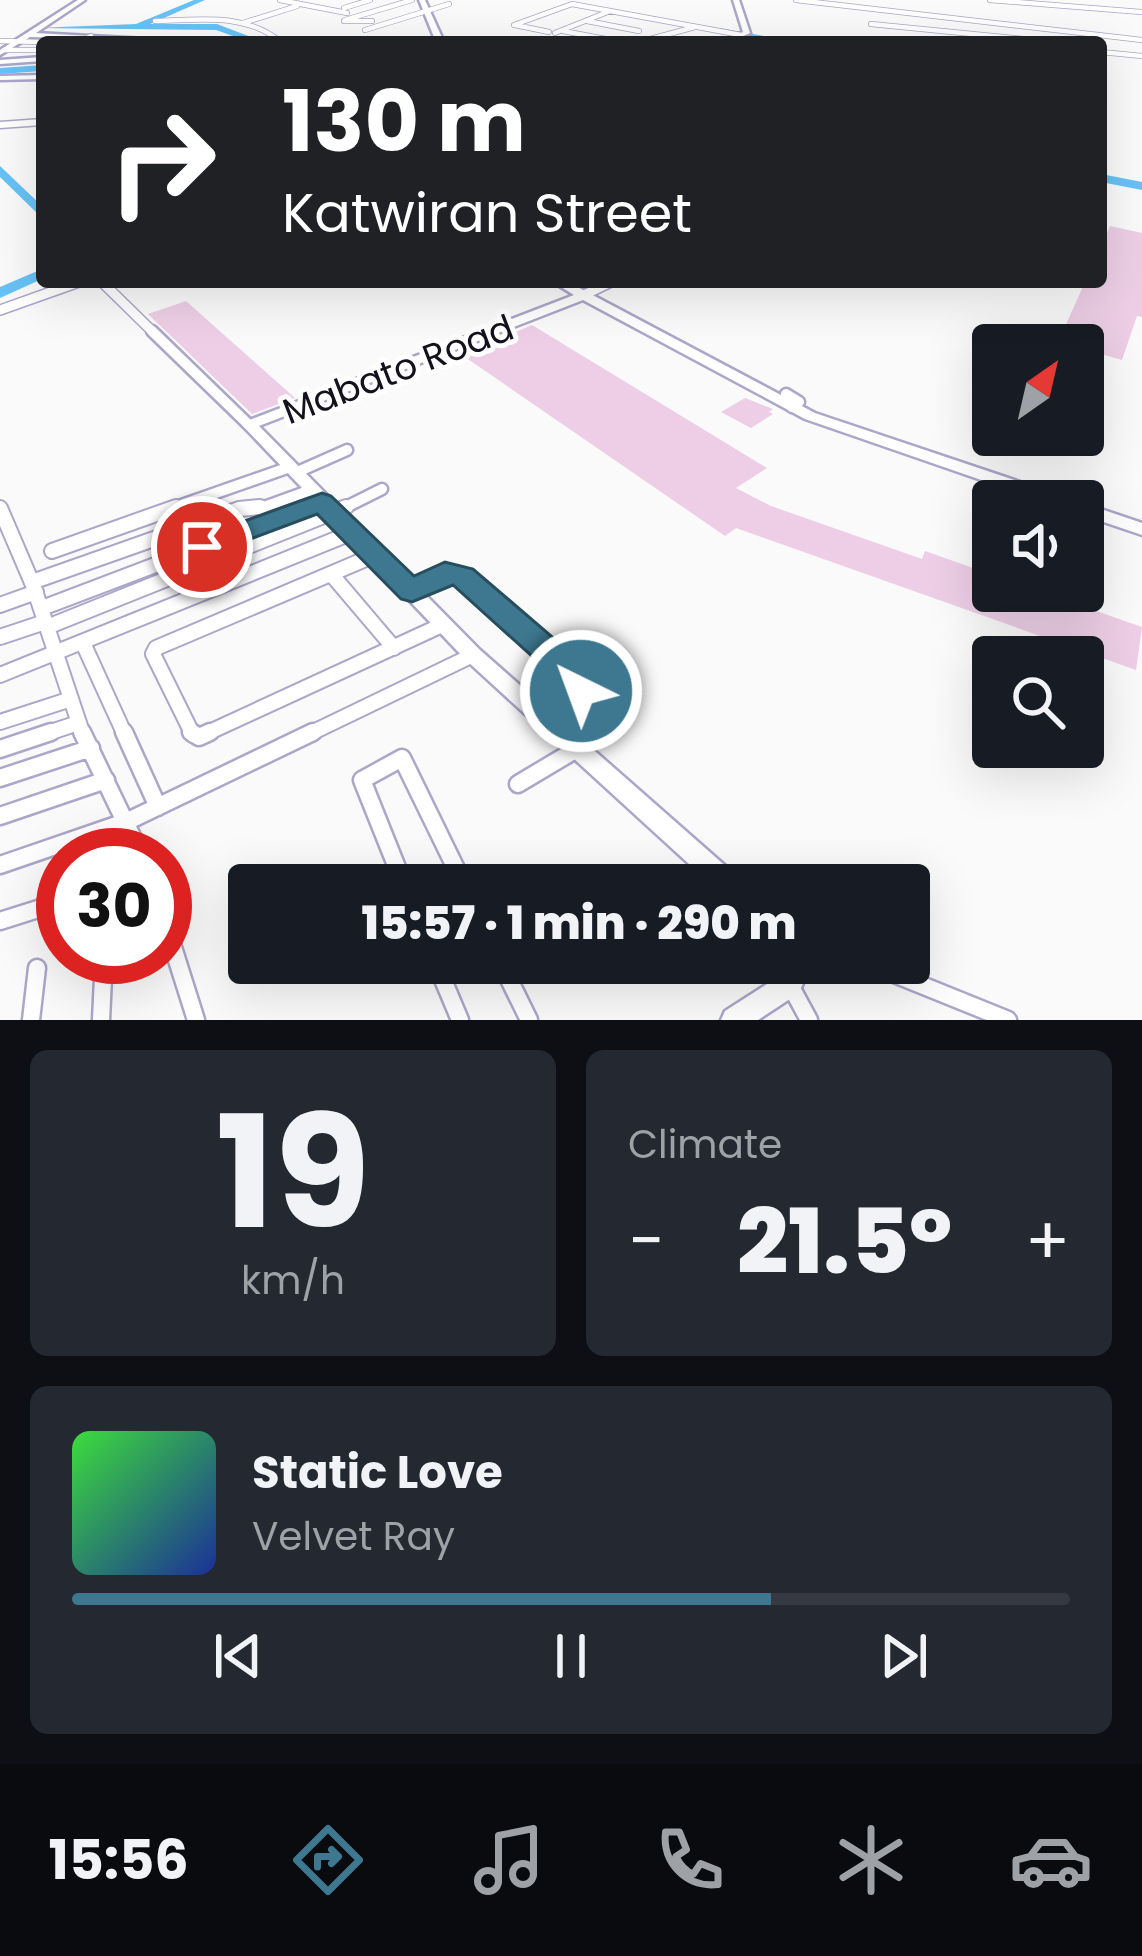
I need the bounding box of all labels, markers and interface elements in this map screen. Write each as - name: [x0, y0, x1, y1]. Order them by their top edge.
- text: 130 m: [282, 63, 526, 180]
- icon: right: [84, 84, 240, 240]
- text: Katwiran Street: [282, 175, 692, 251]
- street label: Mabato Road: [275, 302, 521, 437]
- north arrow: [972, 324, 1104, 456]
- map controls: [972, 324, 1104, 768]
- button: sound: [972, 480, 1104, 612]
- pin: [151, 496, 253, 598]
- icon: arrive: [169, 514, 235, 580]
- position arrow: [518, 628, 644, 754]
- button: search: [972, 636, 1104, 768]
- speed limit sign: 30: [36, 828, 192, 984]
- text: 15:57 · 1 min · 290 m: [362, 892, 796, 955]
- text: 19: [216, 1063, 370, 1282]
- text: Climate: [628, 1117, 782, 1172]
- text: 21.5°: [737, 1178, 952, 1305]
- text: −: [628, 1195, 664, 1287]
- text: +: [1025, 1195, 1070, 1287]
- text: km/h: [241, 1253, 345, 1308]
- text: Static Love: [252, 1441, 503, 1504]
- text: Velvet Ray: [252, 1509, 455, 1564]
- icon: previous: [205, 1623, 271, 1689]
- icon: pause: [538, 1623, 604, 1689]
- icon: next: [871, 1623, 937, 1689]
- icon: directions: [286, 1818, 370, 1902]
- icon: music: [467, 1818, 551, 1902]
- icon: phone: [648, 1818, 732, 1902]
- icon: climate: [829, 1818, 913, 1902]
- icon: car: [1009, 1818, 1093, 1902]
- text: 15:56: [48, 1822, 189, 1898]

